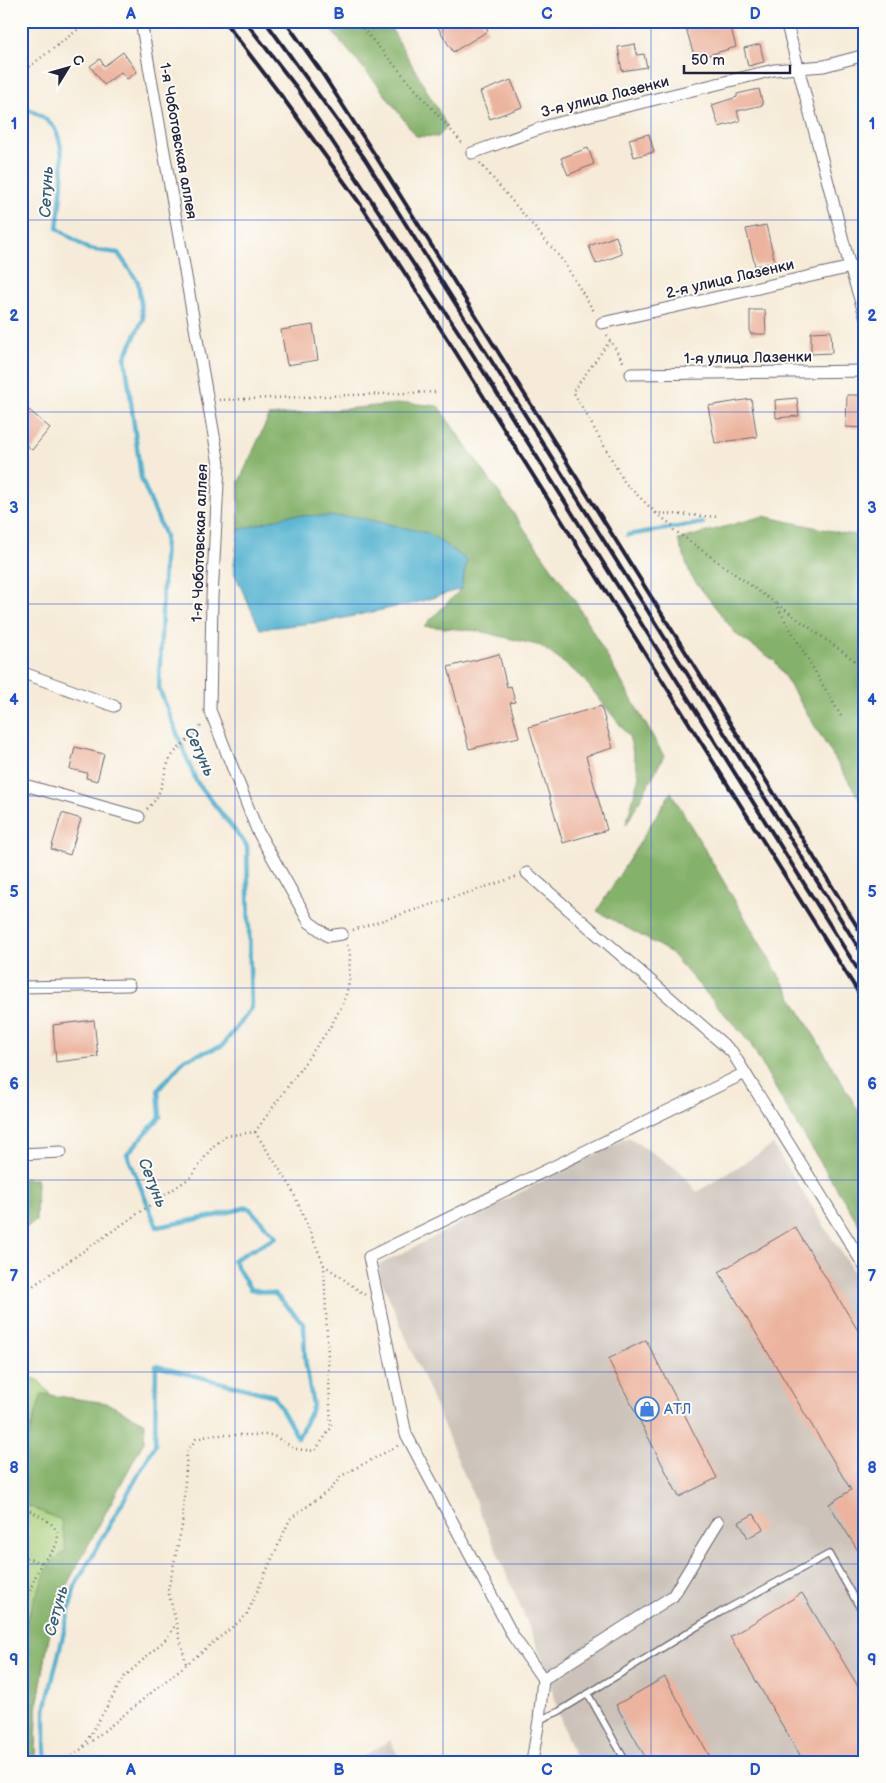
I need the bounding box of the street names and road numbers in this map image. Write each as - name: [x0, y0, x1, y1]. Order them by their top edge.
- street label: 1-я Чоботовская аллея: [155, 61, 201, 221]
- street label: 3-я улица Лазенки: [539, 72, 671, 122]
- street label: 2-я улица Лазенки: [664, 255, 796, 303]
- street label: 1-я улица Лазенки: [684, 347, 812, 369]
- street label: 1-я Чоботовская аллея: [188, 463, 212, 623]

